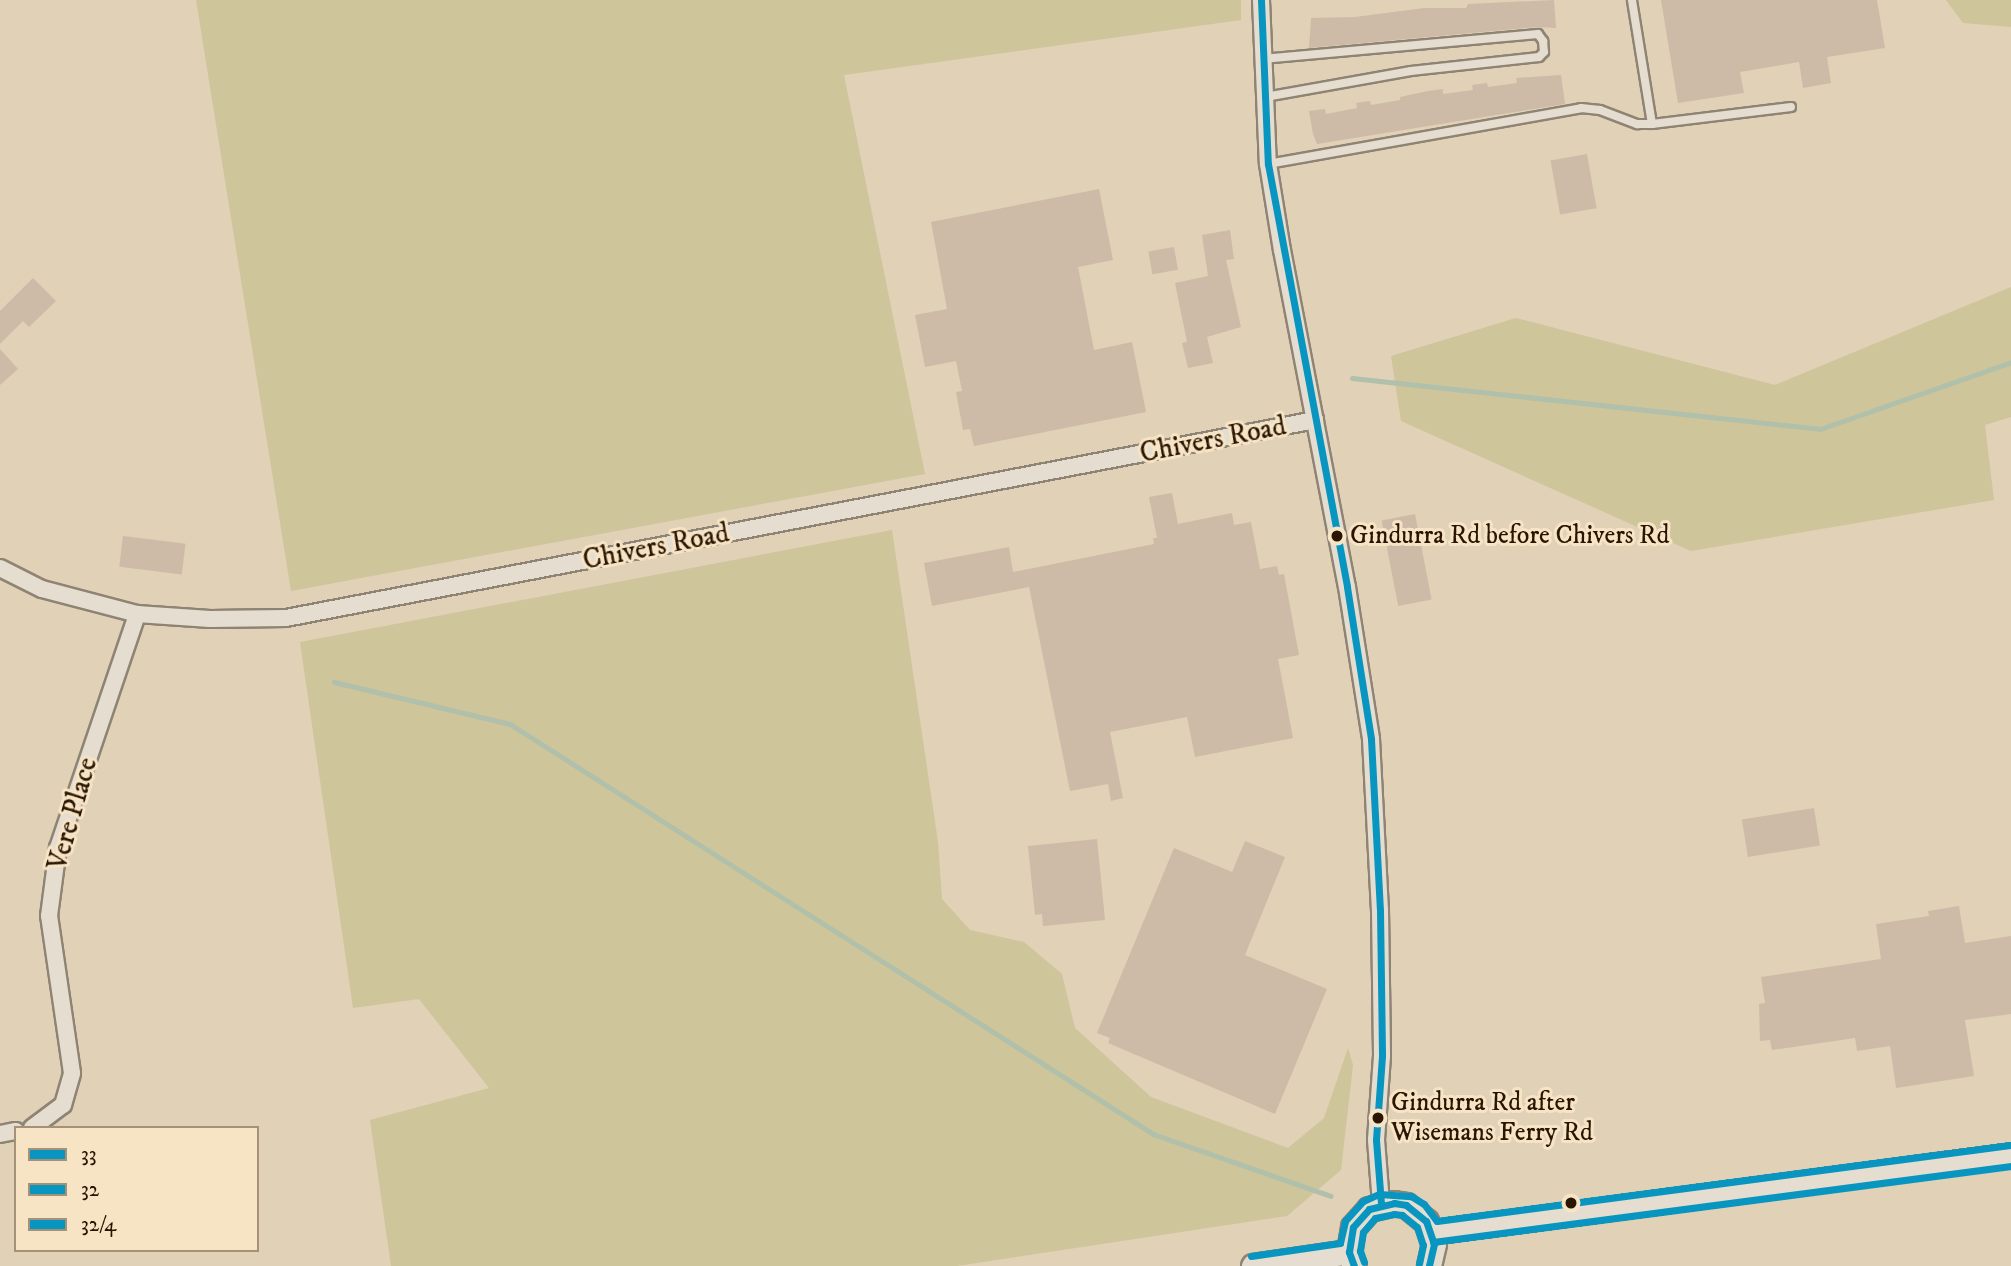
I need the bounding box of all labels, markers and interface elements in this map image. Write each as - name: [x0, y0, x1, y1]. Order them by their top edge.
- street label: Chivers Road: [1137, 409, 1289, 471]
- street label: Chivers Road: [580, 516, 732, 578]
- place label: Gindurra Rd before Chivers Rd: [1350, 520, 1669, 552]
- marker: Gindurra Rd before Chivers Rd: [1330, 529, 1344, 543]
- street label: Vere Place: [41, 754, 105, 874]
- place label: Gindurra Rd after Wisemans Ferry Rd: [1391, 1087, 1593, 1148]
- marker: Gindurra Rd after Wisemans Ferry Rd: [1371, 1111, 1385, 1125]
- legend: [14, 1126, 259, 1252]
- text: 33: [81, 1142, 97, 1168]
- text: 32: [81, 1177, 99, 1203]
- unlabelled marker: [1564, 1196, 1578, 1210]
- text: 32/4: [81, 1212, 116, 1238]

